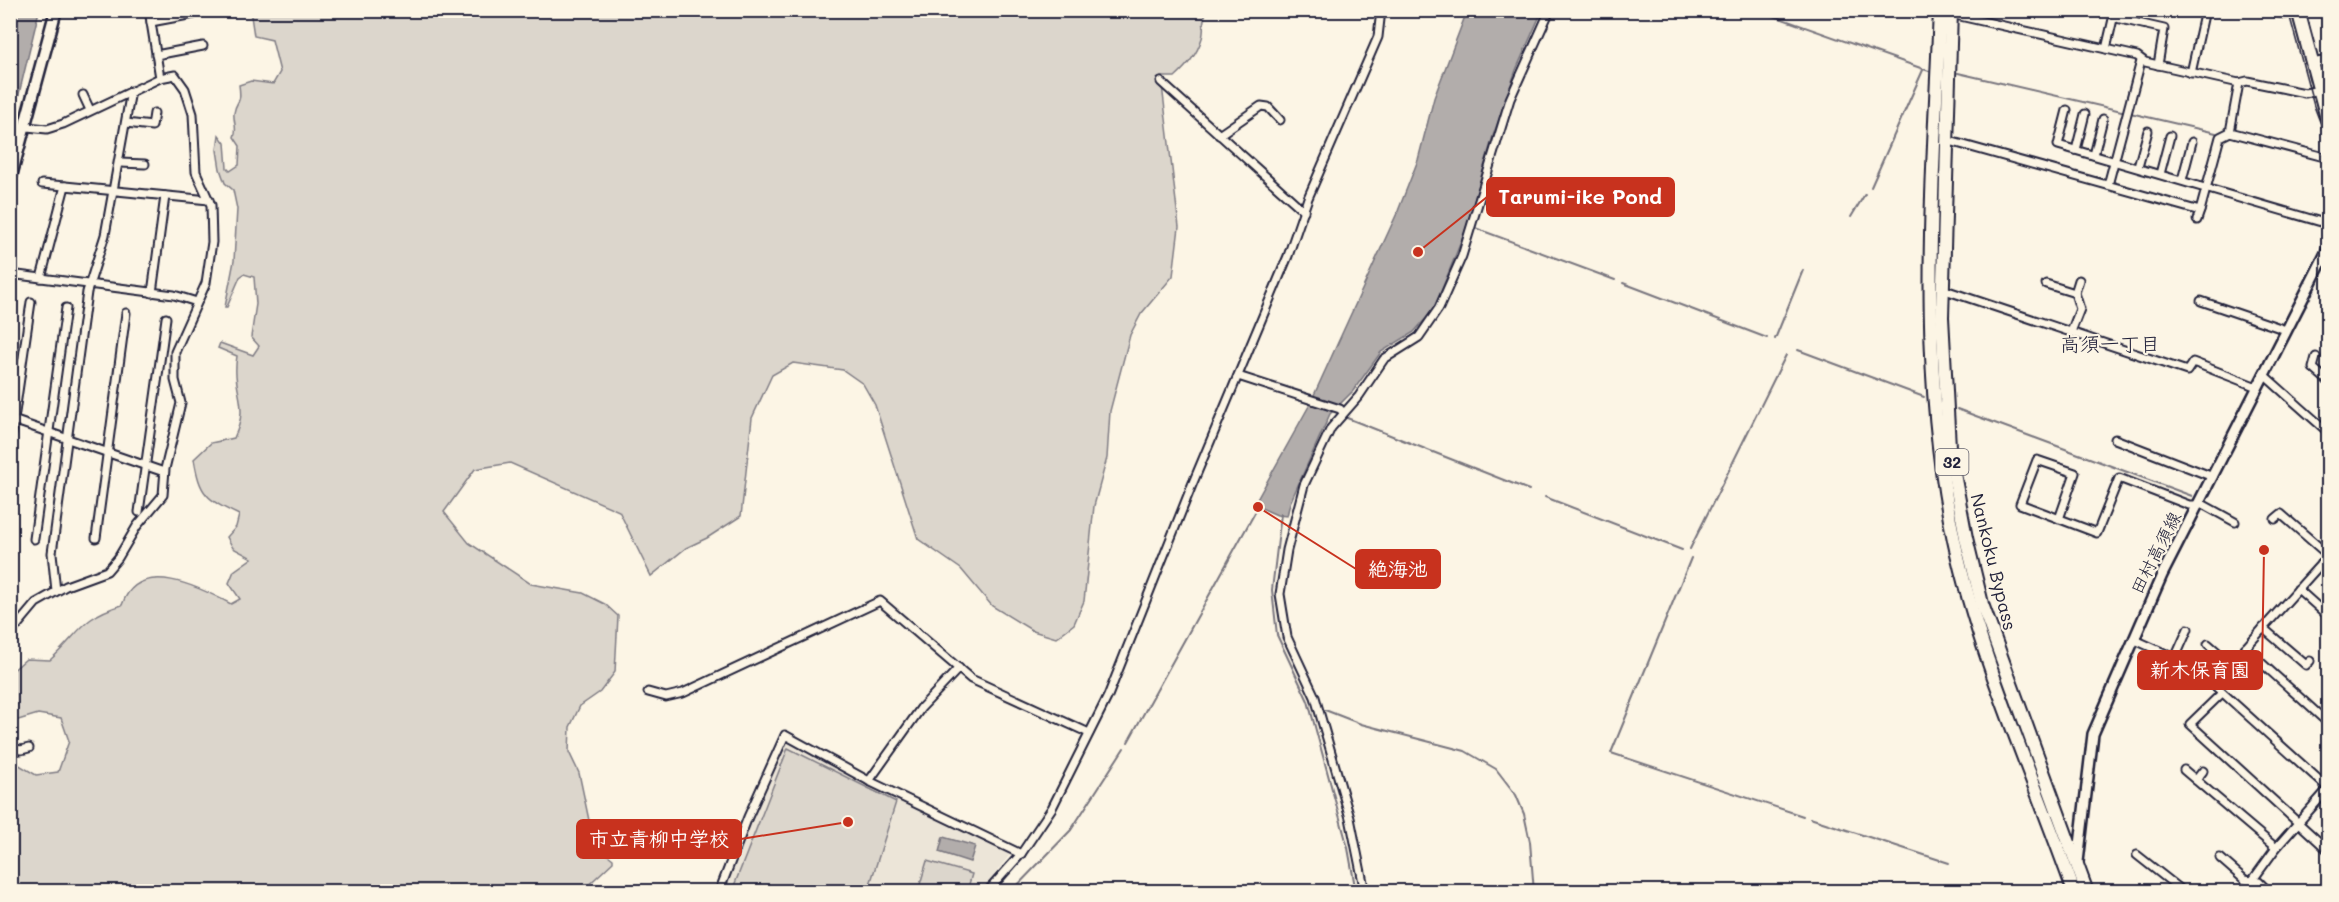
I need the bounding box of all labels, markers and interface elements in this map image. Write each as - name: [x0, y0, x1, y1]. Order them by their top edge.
- callout: Tarumi-ike Pond: [1487, 178, 1674, 216]
- text: Tarumi-ike Pond: [1498, 183, 1662, 209]
- district label: 高須一丁目: [2060, 330, 2160, 356]
- road number: 32: [1936, 449, 1968, 475]
- street label: Nankoku Bypass: [1965, 491, 2023, 633]
- street label: 田村高須線: [2124, 507, 2186, 598]
- callout: 絶海池: [1356, 550, 1440, 588]
- text: 絶海池: [1368, 555, 1428, 581]
- callout: 新木保育園: [2138, 651, 2262, 689]
- text: 新木保育園: [2150, 656, 2250, 682]
- callout: 市立青柳中学校: [577, 820, 741, 858]
- text: 市立青柳中学校: [589, 825, 729, 851]

